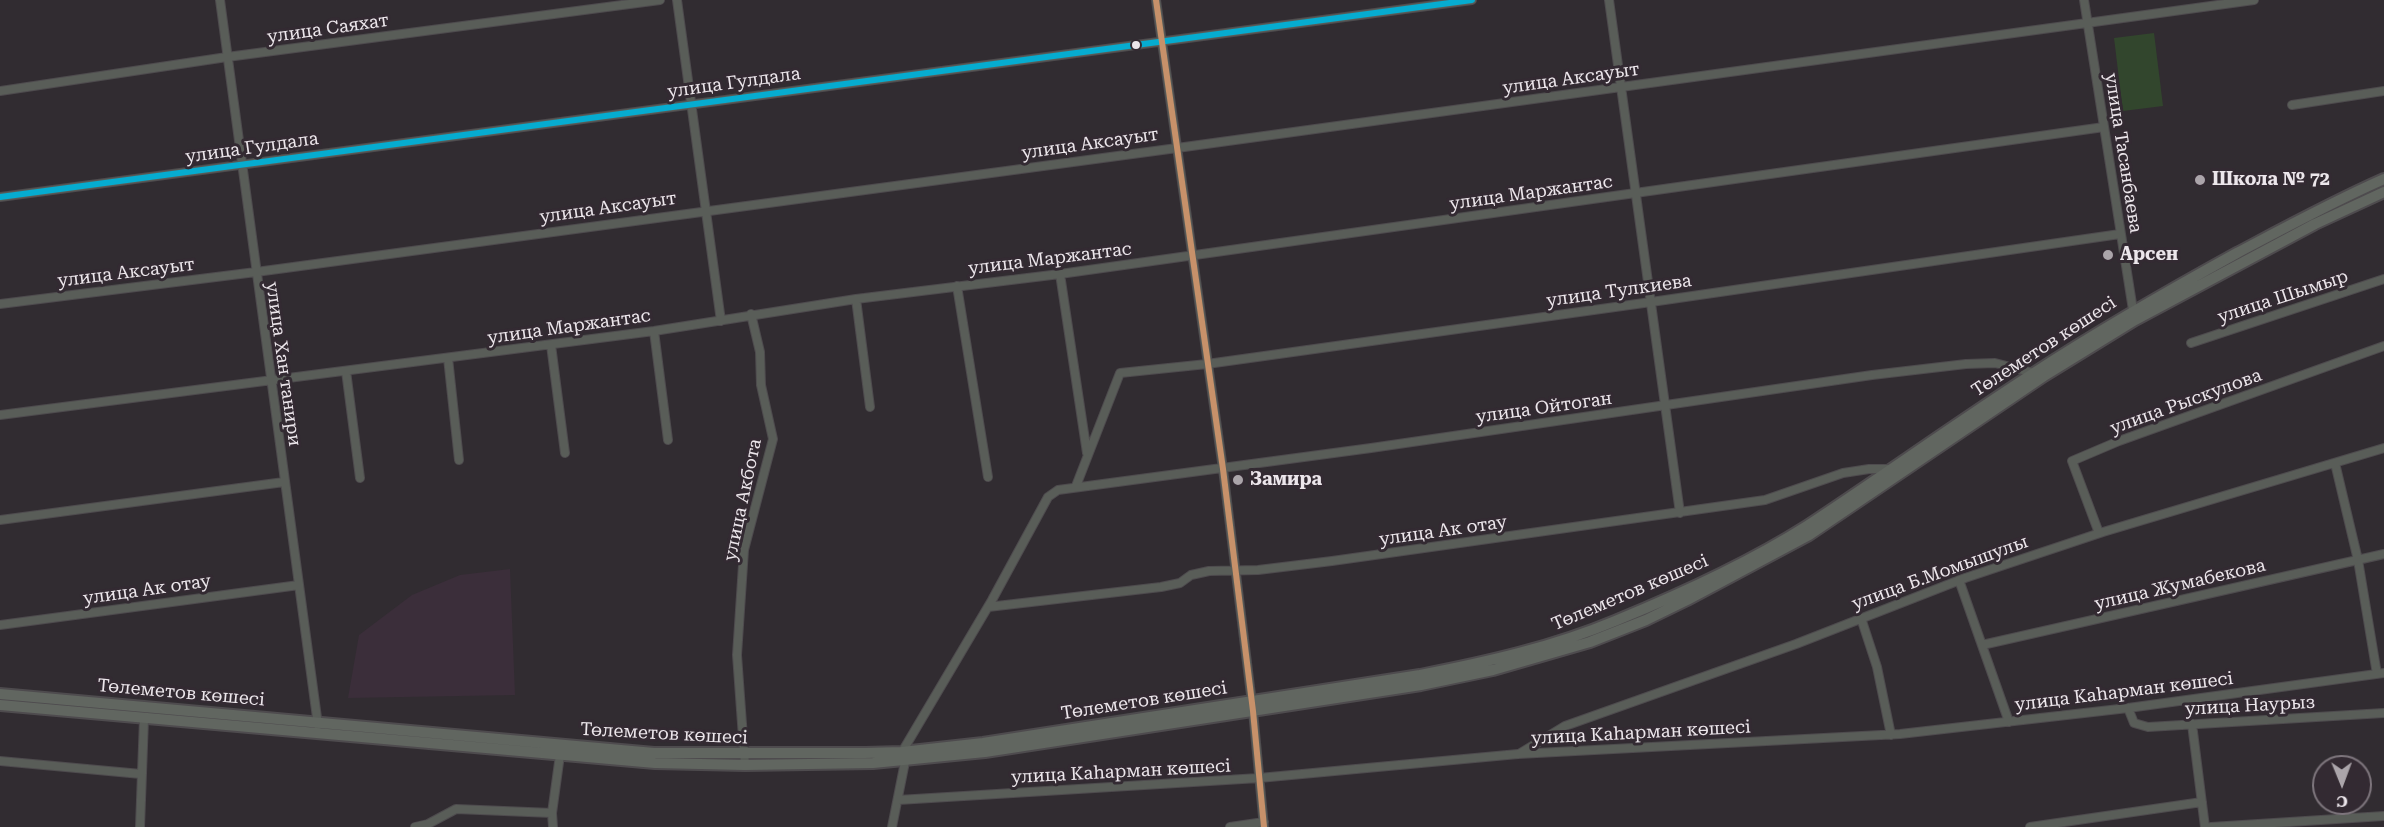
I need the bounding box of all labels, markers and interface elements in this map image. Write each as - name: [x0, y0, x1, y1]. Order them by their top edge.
- street label: улица Саяхат: [266, 10, 390, 48]
- unlabelled marker: [1130, 39, 1142, 51]
- street label: улица Аксауыт: [1501, 59, 1641, 99]
- street label: улица Гулдала: [666, 63, 802, 103]
- street label: улица Тасанбаева: [2100, 72, 2146, 234]
- street label: улица Аксауыт: [1020, 124, 1160, 164]
- street label: улица Гулдала: [184, 128, 320, 168]
- place label: Школа № 72: [2212, 169, 2330, 191]
- street label: улица Маржантас: [1448, 171, 1614, 215]
- marker: Школа № 72: [2193, 173, 2207, 187]
- street label: улица Аксауыт: [538, 188, 678, 228]
- street label: улица Маржантас: [967, 238, 1133, 280]
- place label: Арсен: [2120, 244, 2178, 266]
- marker: Арсен: [2101, 248, 2115, 262]
- street label: улица Аксауыт: [56, 254, 196, 292]
- street label: улица Шымыр: [2215, 266, 2351, 328]
- street label: улица Тулкиева: [1545, 270, 1693, 312]
- street label: улица Хан танири: [261, 280, 305, 448]
- street label: Төлеметов көшесі: [1968, 292, 2120, 402]
- street label: улица Маржантас: [486, 305, 652, 349]
- street label: улица Рыскулова: [2107, 365, 2265, 439]
- street label: улица Ойтоган: [1475, 388, 1613, 428]
- street label: улица Акбота: [719, 437, 767, 563]
- place label: Замира: [1250, 469, 1322, 491]
- marker: Замира: [1231, 473, 1245, 487]
- street label: улица Ак отау: [1378, 511, 1508, 551]
- street label: улица Б.Момышулы: [1849, 531, 2031, 615]
- street label: Төлеметов көшесі: [1549, 550, 1711, 636]
- street label: улица Жумабекова: [2092, 555, 2268, 615]
- street label: улица Ак отау: [82, 570, 212, 610]
- street label: улица Каһарман көшесі: [2014, 668, 2234, 716]
- street label: Төлеметов көшесі: [96, 675, 266, 711]
- street label: Төлеметов көшесі: [1059, 677, 1229, 725]
- street label: улица Наурыз: [2184, 692, 2316, 720]
- street label: улица Каһарман көшесі: [1531, 716, 1751, 750]
- street label: Төлеметов көшесі: [580, 719, 748, 749]
- street label: улица Каһарман көшесі: [1011, 755, 1231, 789]
- north arrow: [2312, 755, 2372, 815]
- text: С: [2337, 792, 2348, 811]

